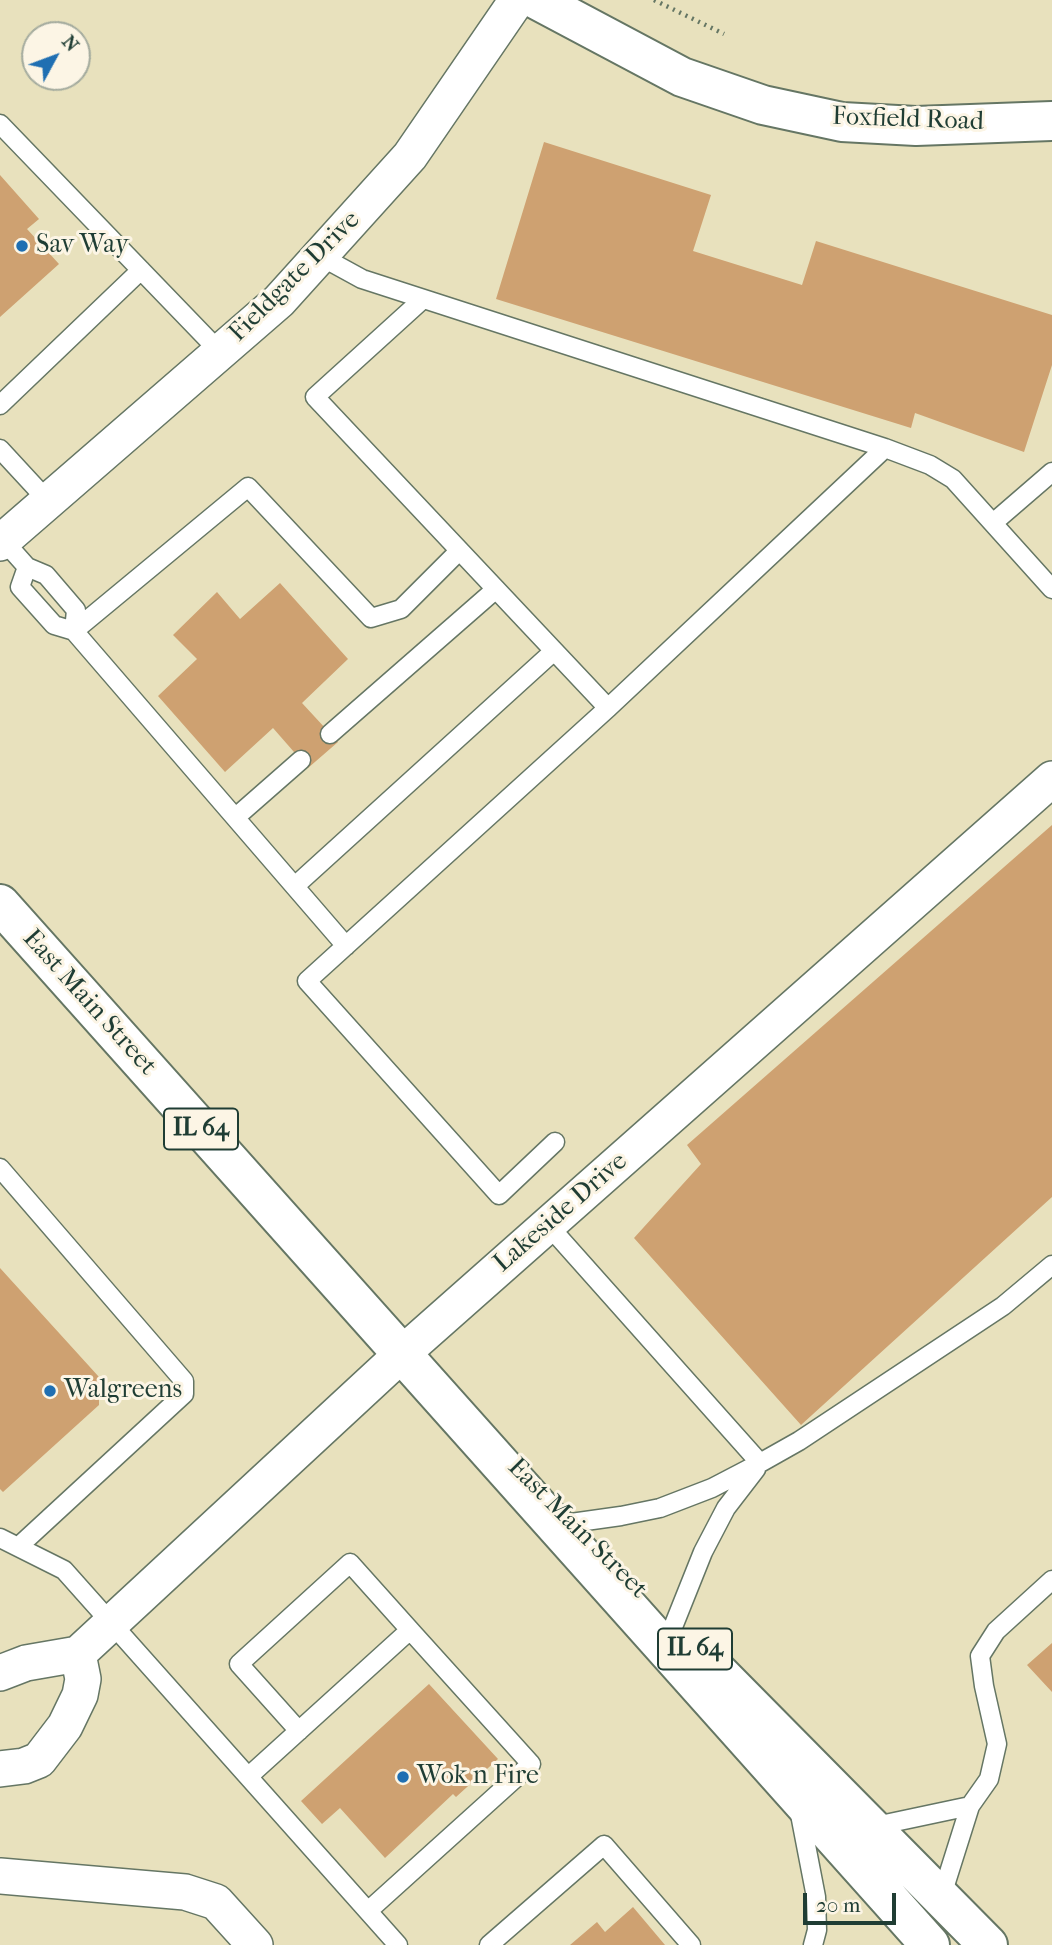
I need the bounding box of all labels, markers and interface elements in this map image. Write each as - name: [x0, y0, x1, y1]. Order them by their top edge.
- north arrow: [21, 21, 91, 91]
- text: N: [57, 31, 83, 56]
- street label: Foxfield Road: [832, 102, 984, 138]
- street label: Fieldgate Drive: [223, 205, 367, 349]
- place label: Sav Way: [36, 230, 129, 262]
- marker: Sav Way: [14, 238, 30, 254]
- street label: East Main Street: [15, 924, 163, 1082]
- road number: IL 64: [164, 1108, 238, 1149]
- street label: Lakeside Drive: [488, 1146, 634, 1280]
- place label: Walgreens: [64, 1375, 182, 1407]
- marker: Walgreens: [42, 1383, 58, 1399]
- street label: East Main Street: [501, 1453, 653, 1605]
- road number: IL 64: [658, 1629, 732, 1670]
- place label: Wok n Fire: [417, 1761, 539, 1793]
- marker: Wok n Fire: [395, 1769, 411, 1785]
- scale bar: [807, 1878, 900, 1922]
- text: 20 m: [816, 1893, 860, 1917]

